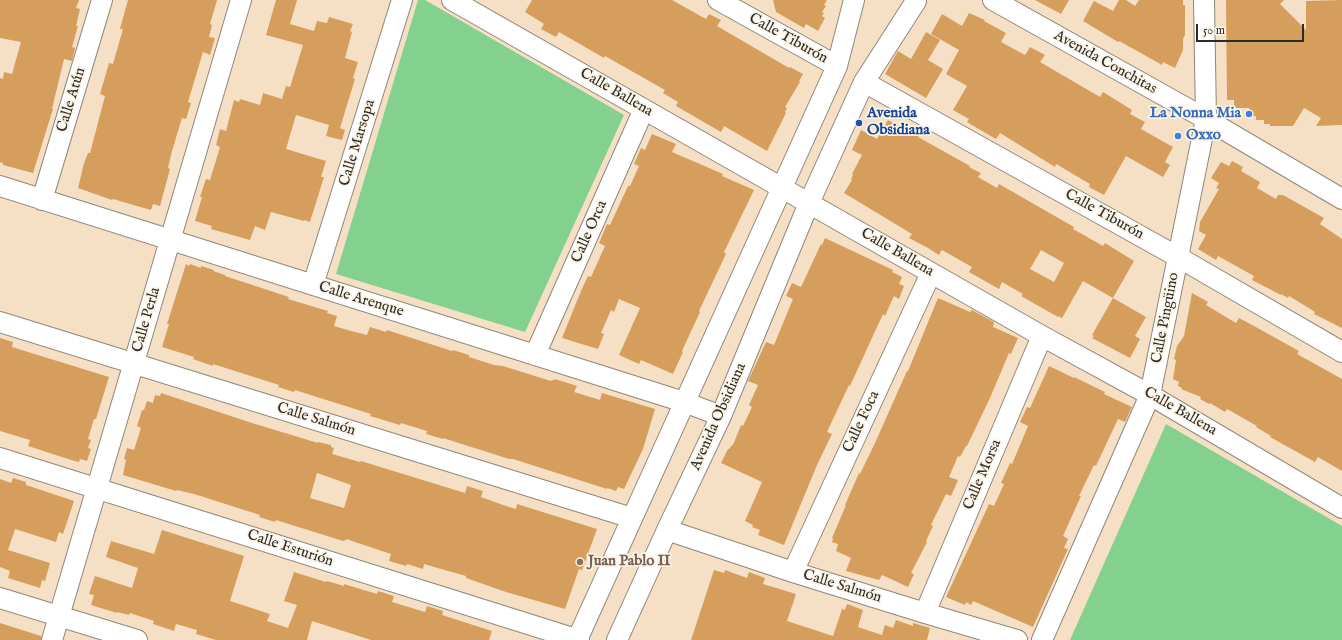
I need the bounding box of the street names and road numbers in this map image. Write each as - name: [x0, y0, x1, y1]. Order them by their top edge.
- street label: Calle Tiburón: [745, 10, 831, 68]
- street label: Avenida Conchitas: [1050, 27, 1160, 99]
- street label: Calle Ballena: [576, 65, 656, 121]
- street label: Calle Atún: [54, 66, 90, 134]
- street label: Calle Marsopa: [336, 98, 380, 188]
- street label: Calle Tiburón: [1061, 186, 1147, 244]
- street label: Calle Orca: [568, 198, 612, 266]
- street label: Calle Ballena: [857, 225, 937, 281]
- street label: Calle Pingüino: [1148, 271, 1184, 365]
- street label: Calle Arenque: [316, 279, 406, 321]
- street label: Calle Perla: [129, 285, 165, 355]
- street label: Avenida Obsidiana: [687, 361, 751, 473]
- street label: Calle Ballena: [1140, 384, 1220, 440]
- street label: Calle Foca: [840, 388, 884, 456]
- street label: Calle Salmón: [274, 400, 358, 440]
- street label: Calle Morsa: [960, 437, 1006, 513]
- street label: Calle Esturión: [245, 527, 335, 571]
- street label: Calle Salmón: [800, 567, 884, 607]

